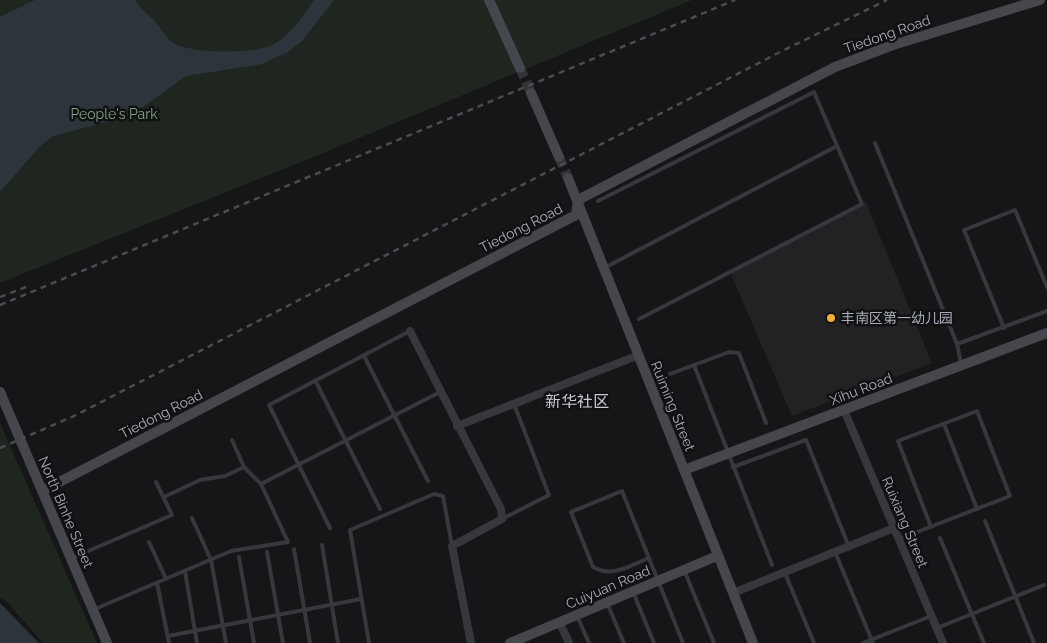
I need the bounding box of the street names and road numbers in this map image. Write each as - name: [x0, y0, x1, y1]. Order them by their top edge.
- street label: Tiedong Road: [841, 12, 933, 56]
- street label: Tiedong Road: [477, 200, 565, 256]
- street label: Ruiming Street: [648, 359, 698, 454]
- street label: Xihu Road: [828, 370, 894, 408]
- street label: Tiedong Road: [117, 386, 205, 442]
- street label: North Binhe Street: [35, 454, 97, 570]
- street label: Ruixiang Street: [879, 474, 932, 570]
- street label: Cuiyuan Road: [564, 562, 652, 612]

